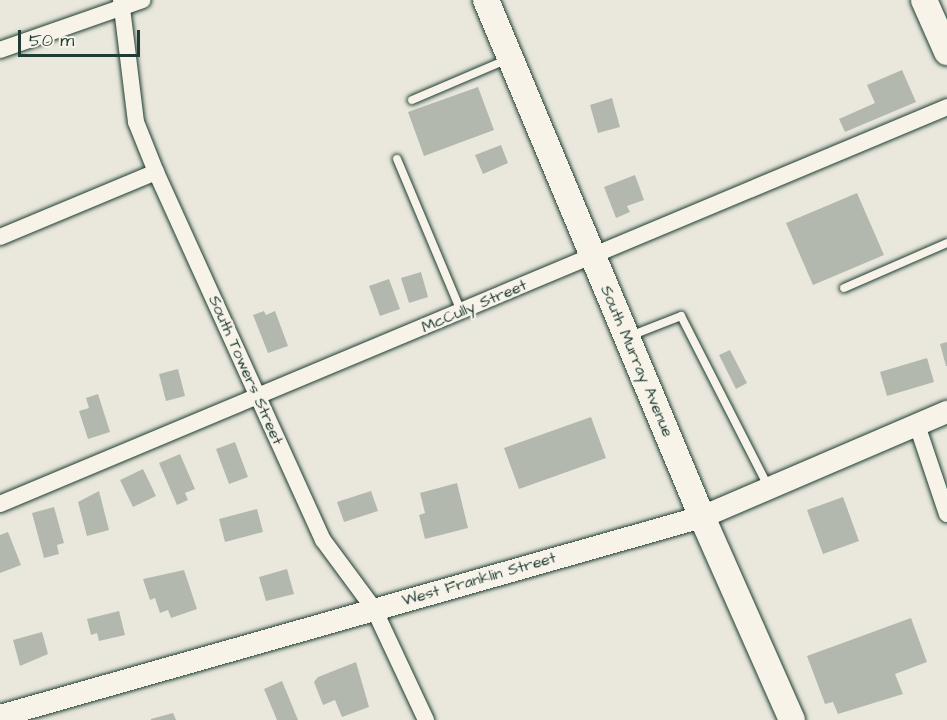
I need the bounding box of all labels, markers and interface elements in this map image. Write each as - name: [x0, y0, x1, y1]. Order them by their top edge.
- scale bar: [21, 18, 142, 56]
- text: 50 m: [29, 28, 74, 53]
- street label: McCully Street: [419, 275, 529, 337]
- street label: South Murray Avenue: [596, 282, 678, 440]
- street label: South Towers Street: [204, 292, 288, 448]
- street label: West Franklin Street: [400, 548, 558, 610]

